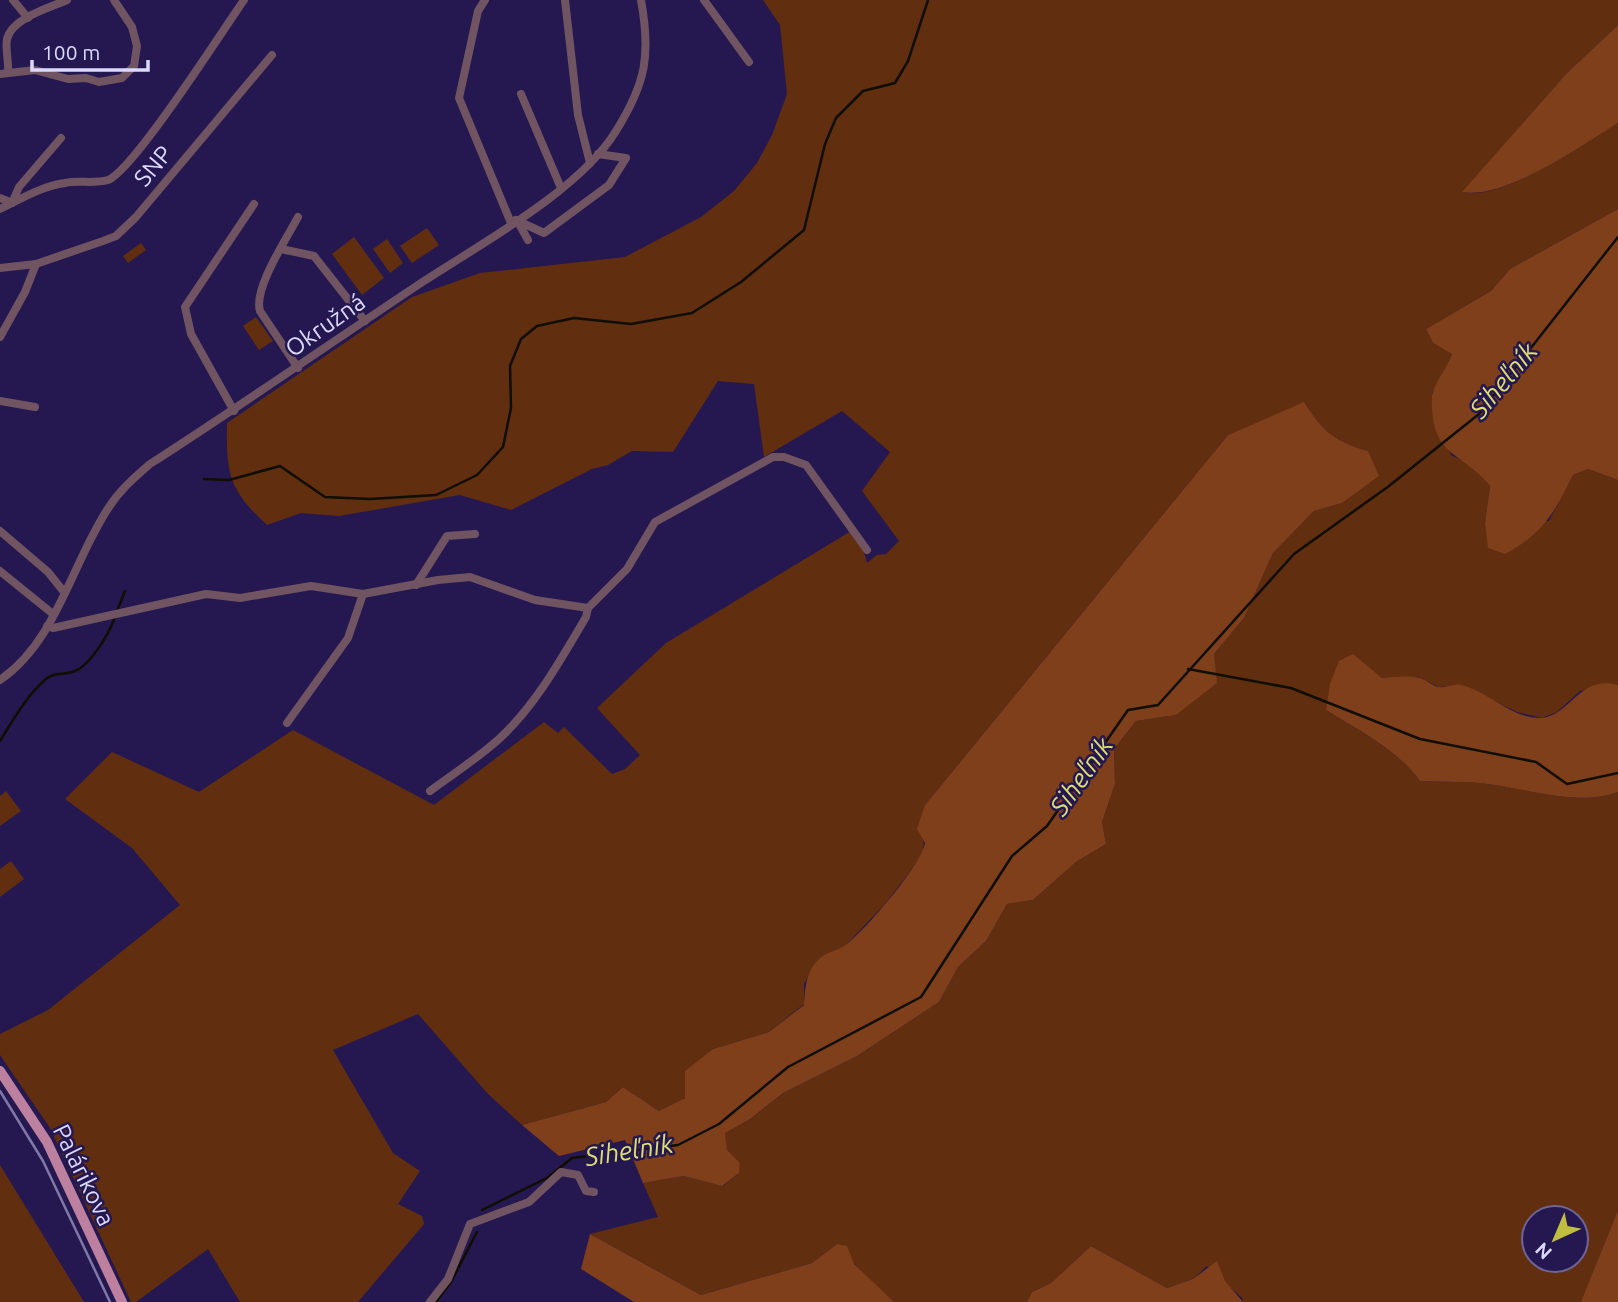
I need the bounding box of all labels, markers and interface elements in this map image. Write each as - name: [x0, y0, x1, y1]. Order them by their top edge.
- scale bar: [32, 28, 147, 72]
- text: 100 m: [42, 40, 100, 64]
- street label: SNP: [128, 140, 178, 192]
- street label: Okružná: [280, 288, 370, 362]
- water label: Siheľník: [1463, 336, 1543, 424]
- water label: Siheľník: [1043, 731, 1119, 822]
- street label: Palárikova: [48, 1120, 120, 1230]
- water label: Siheľník: [582, 1129, 676, 1171]
- north arrow: [1520, 1204, 1590, 1274]
- text: N: [1530, 1238, 1556, 1264]

